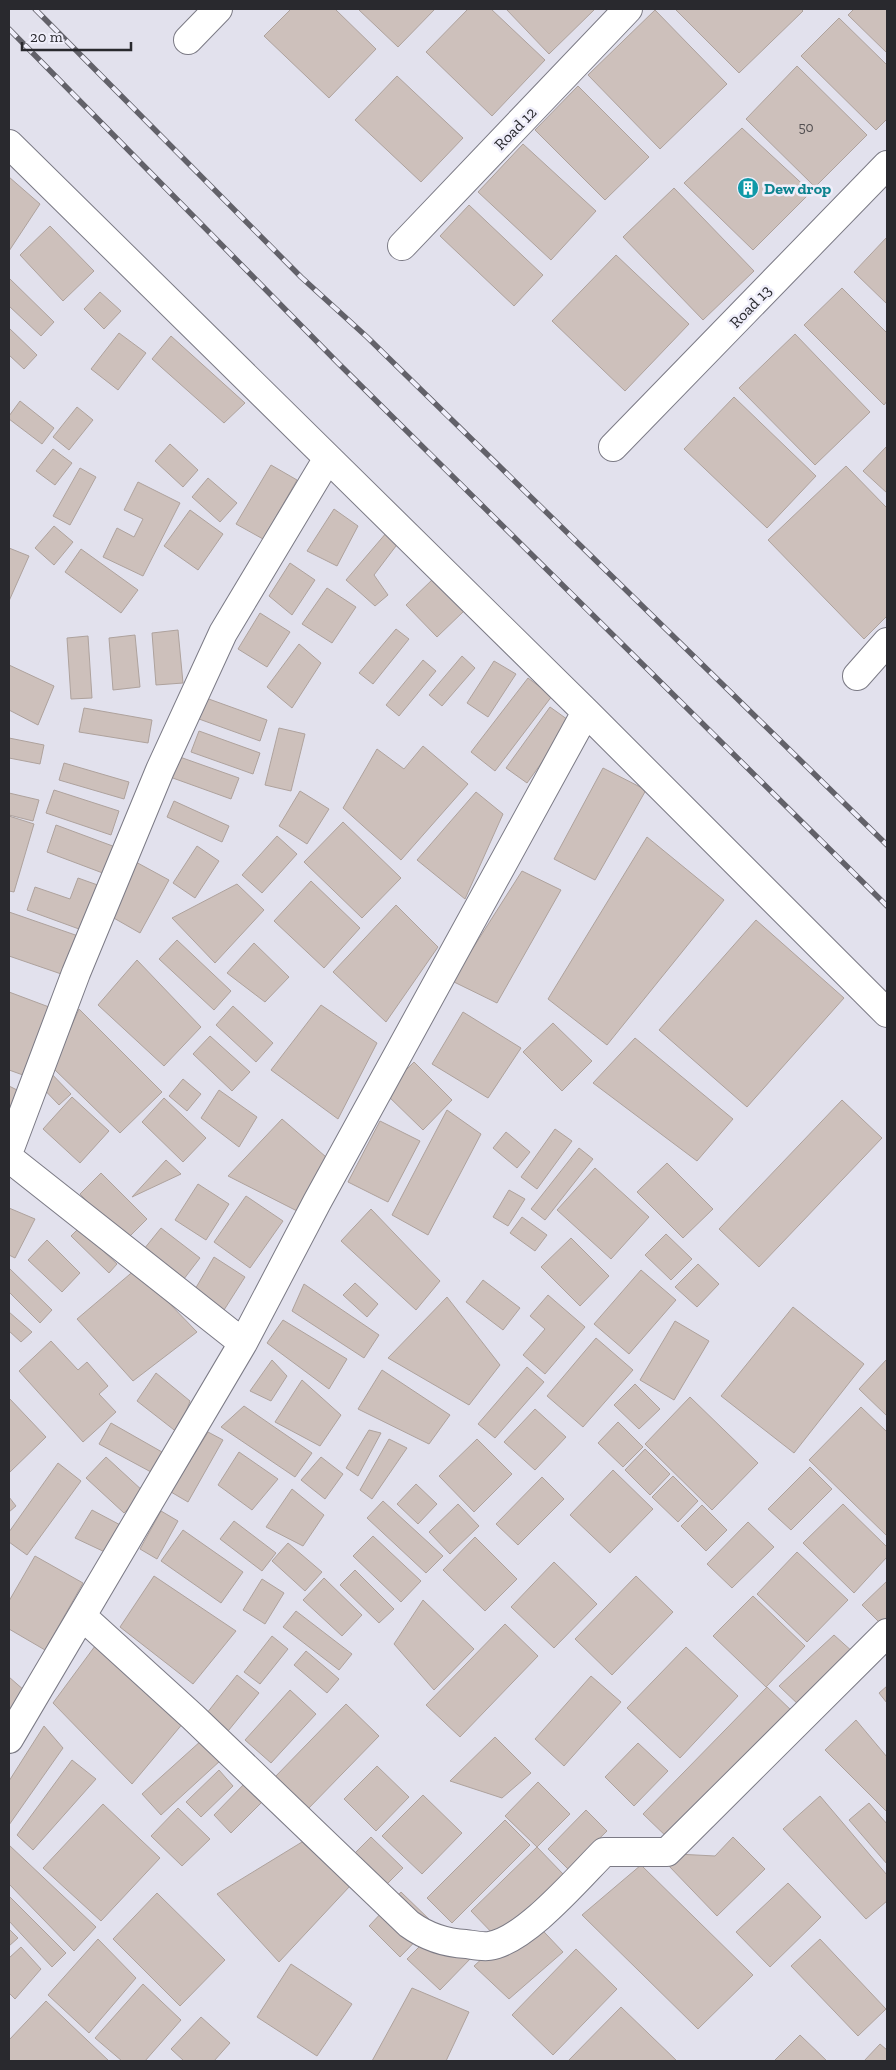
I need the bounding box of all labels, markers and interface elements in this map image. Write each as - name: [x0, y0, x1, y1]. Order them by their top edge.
- scale bar: [22, 20, 131, 52]
- text: 20 m: [30, 28, 63, 46]
- street label: Road 12: [490, 103, 540, 154]
- house number: 50: [798, 119, 814, 136]
- building icon: Dew drop: [736, 176, 760, 200]
- place label: Dew drop: [764, 179, 831, 198]
- street label: Road 13: [725, 281, 775, 332]

